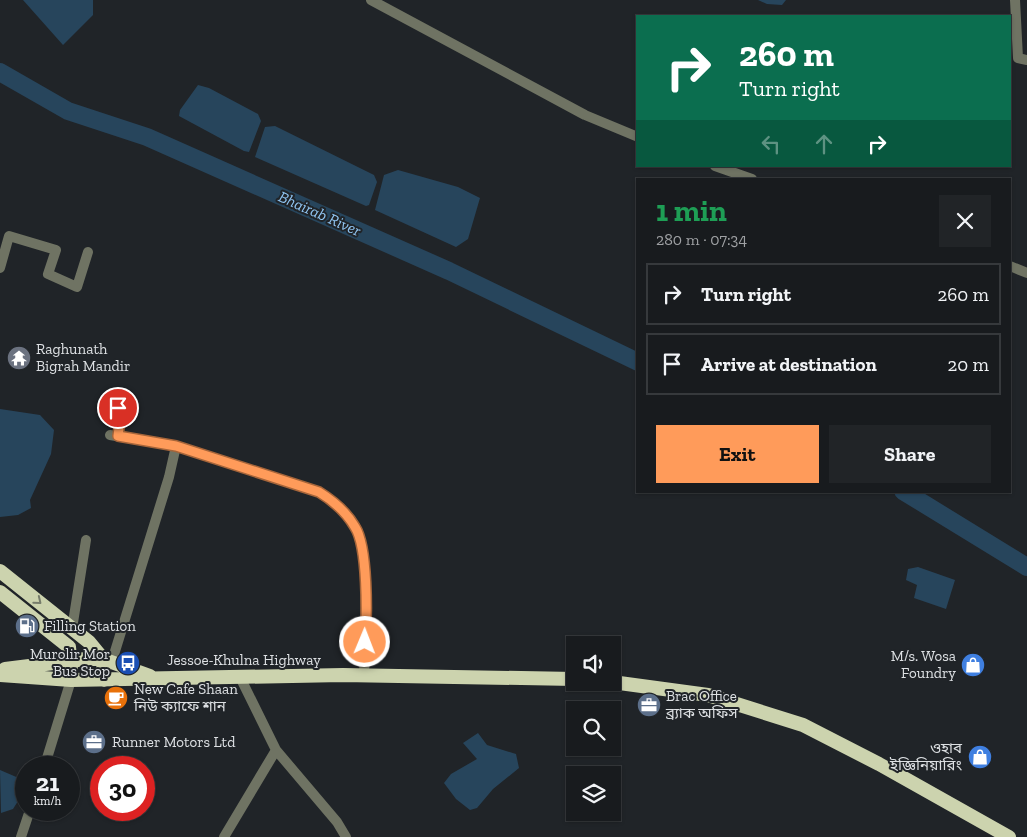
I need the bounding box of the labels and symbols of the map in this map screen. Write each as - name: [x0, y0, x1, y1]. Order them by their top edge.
- water label: Bhairab River: [276, 187, 364, 240]
- place label: Raghunath Bigrah Mandir: [36, 340, 130, 375]
- temple icon: Raghunath Bigrah Mandir: [6, 345, 32, 371]
- pin: [97, 387, 139, 429]
- one-way arrow: [32, 596, 41, 604]
- fuel station icon: Filling Station: [14, 613, 40, 639]
- position arrow: [338, 615, 390, 667]
- place label: Filling Station: [44, 617, 136, 635]
- place label: Murolir Mor Bus Stop: [30, 645, 110, 680]
- place label: M/s. Wosa Foundry: [891, 647, 956, 682]
- bus stop icon: Murolir Mor Bus Stop: [115, 650, 141, 676]
- street label: Jessoe-Khulna Highway: [167, 651, 321, 669]
- shop icon: M/s. Wosa Foundry: [960, 652, 986, 678]
- place label: New Cafe Shaan নিউ ক্যাফে শান: [133, 680, 238, 715]
- cafe icon: New Cafe Shaan নিউ ক্যাফে শান: [103, 685, 129, 711]
- place label: Brac Office ব্র্যাক অফিস: [665, 687, 738, 722]
- office icon: Brac Office ব্র্যাক অফিস: [636, 692, 662, 718]
- office icon: Runner Motors Ltd: [81, 729, 107, 755]
- place label: Runner Motors Ltd: [112, 733, 236, 751]
- place label: ওহাব ইজ্ঞিনিয়ারিং: [889, 739, 963, 774]
- shop icon: ওহাব ইজ্ঞিনিয়ারিং: [967, 744, 993, 770]
- speed limit sign: 30: [90, 756, 155, 821]

